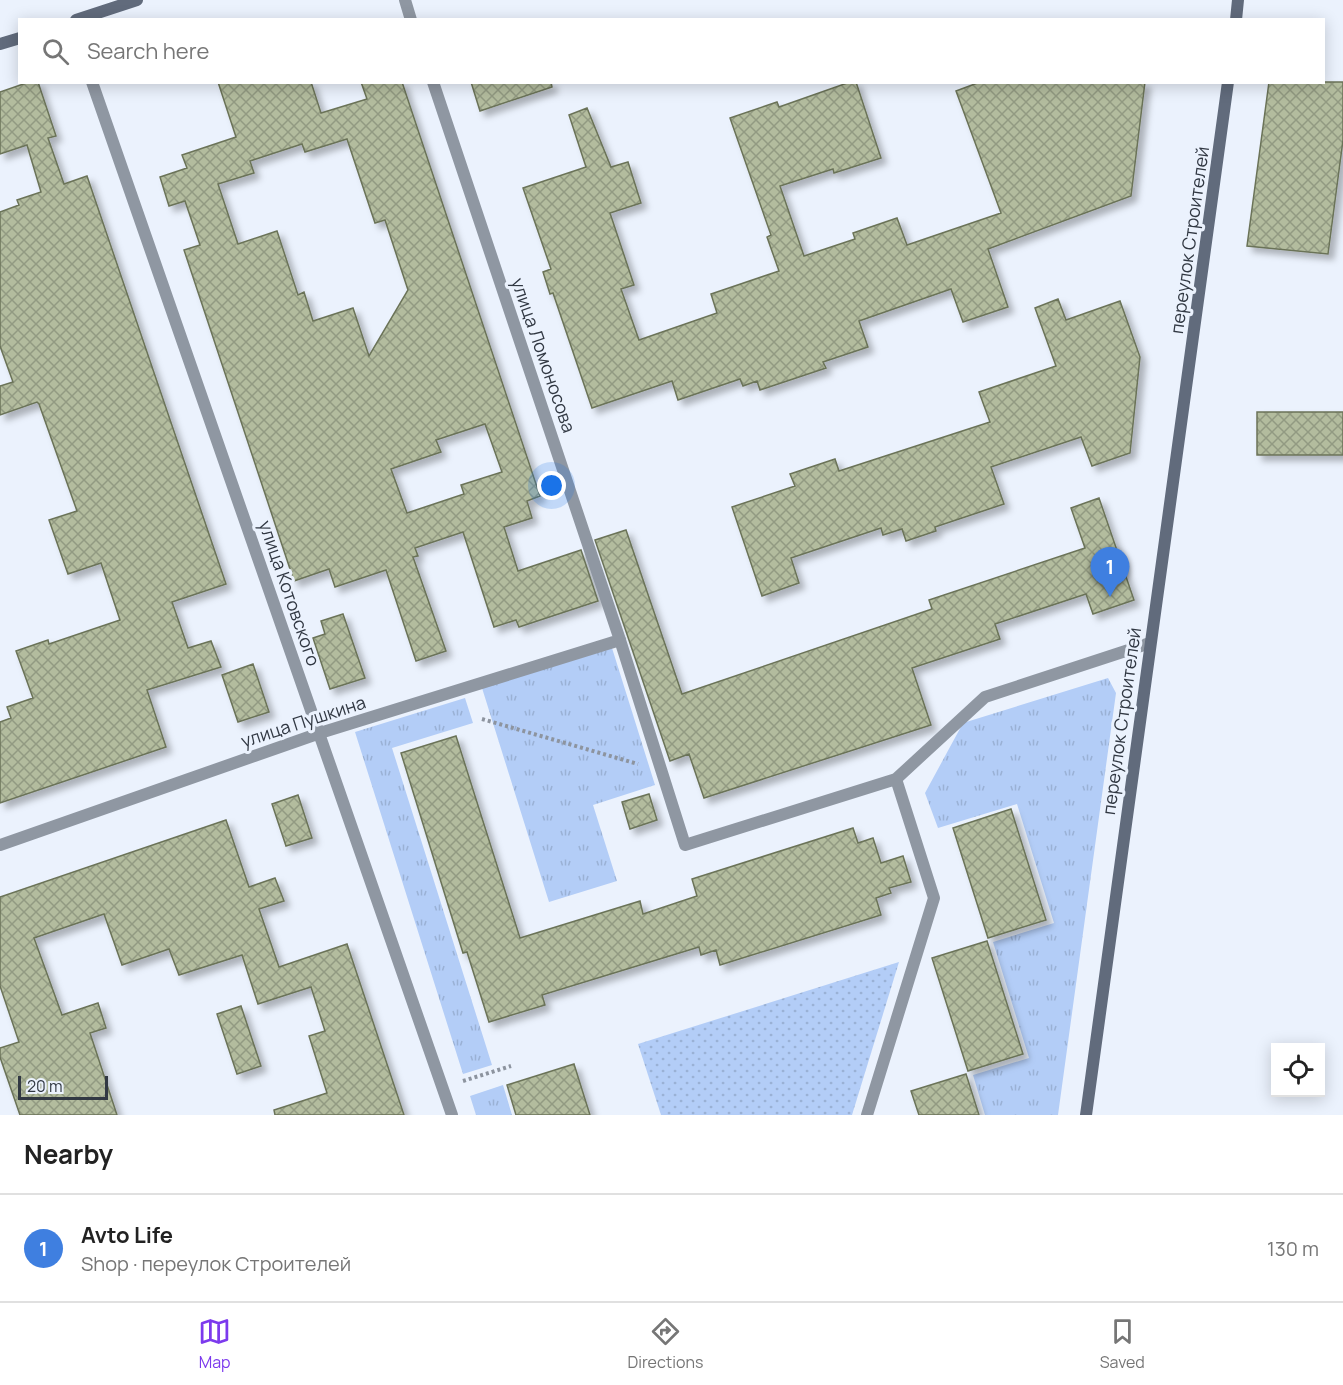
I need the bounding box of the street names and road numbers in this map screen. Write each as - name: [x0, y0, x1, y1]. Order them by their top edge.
- street label: переулок Строителей: [1164, 145, 1214, 335]
- street label: улица Ломоносова: [506, 274, 582, 436]
- street label: улица Котовского: [254, 517, 326, 669]
- street label: переулок Строителей: [1096, 626, 1146, 816]
- street label: улица Пушкина: [238, 690, 368, 752]

